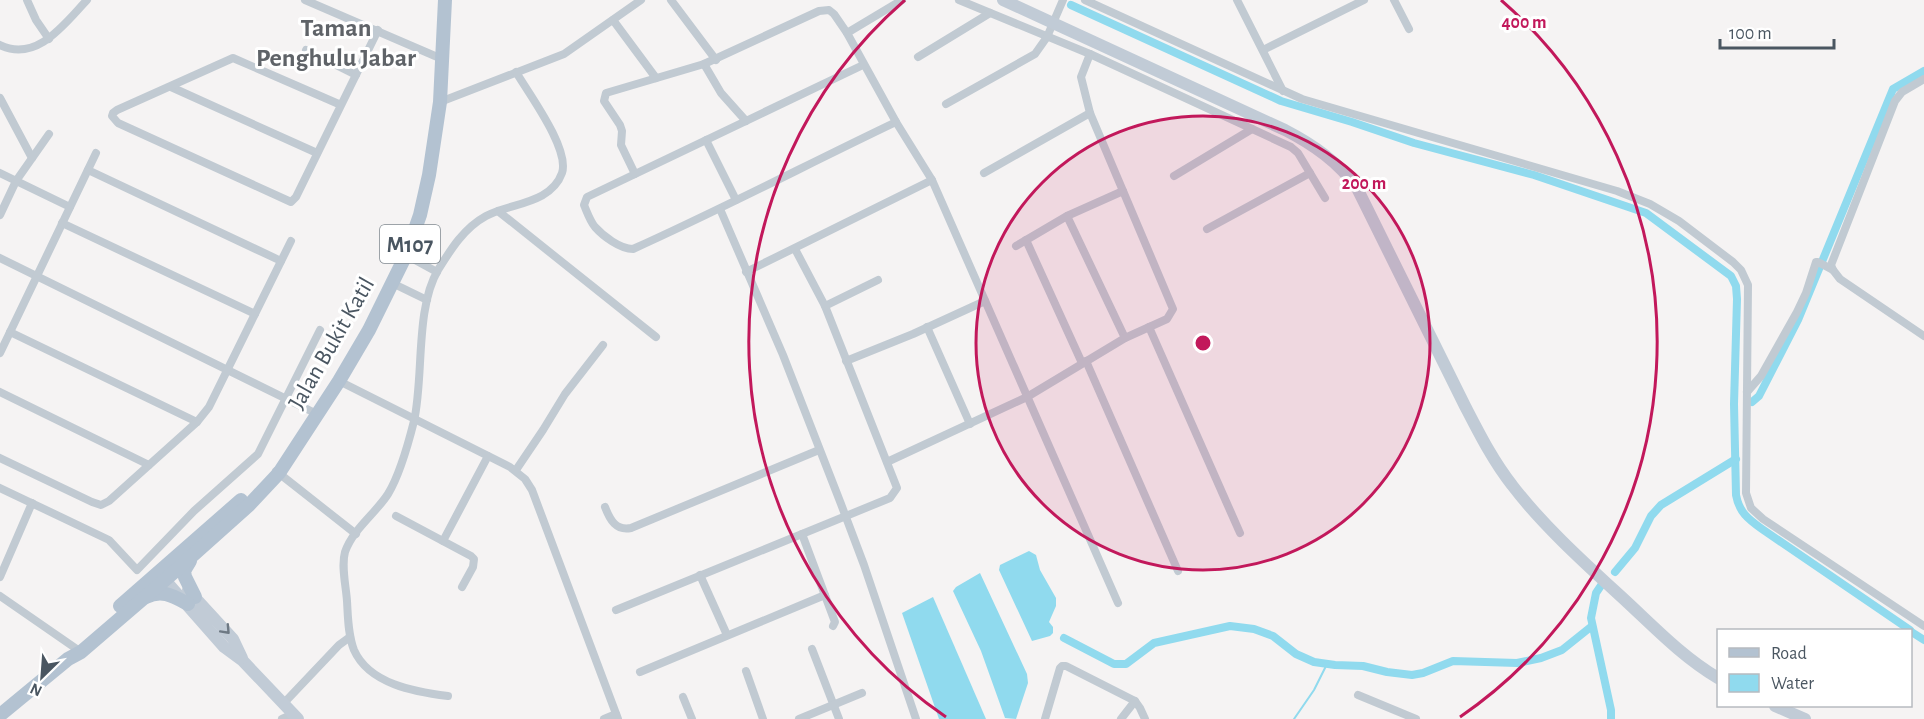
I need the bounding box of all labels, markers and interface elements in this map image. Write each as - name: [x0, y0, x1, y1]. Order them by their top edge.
- scale bar: [1720, 12, 1834, 50]
- text: 400 m: [1501, 14, 1547, 32]
- district label: Taman Penghulu Jabar: [256, 15, 416, 71]
- text: 100 m: [1729, 25, 1772, 43]
- text: 200 m: [1342, 175, 1386, 193]
- road number: M107: [380, 225, 440, 263]
- street label: Jalan Bukit Katil: [284, 273, 379, 414]
- centre of rings: [1193, 333, 1213, 353]
- one-way arrow: [218, 623, 229, 634]
- legend: [1717, 629, 1912, 707]
- text: Road: [1771, 645, 1807, 663]
- north arrow: [12, 647, 72, 707]
- text: Water: [1771, 675, 1814, 693]
- text: N: [28, 680, 45, 699]

